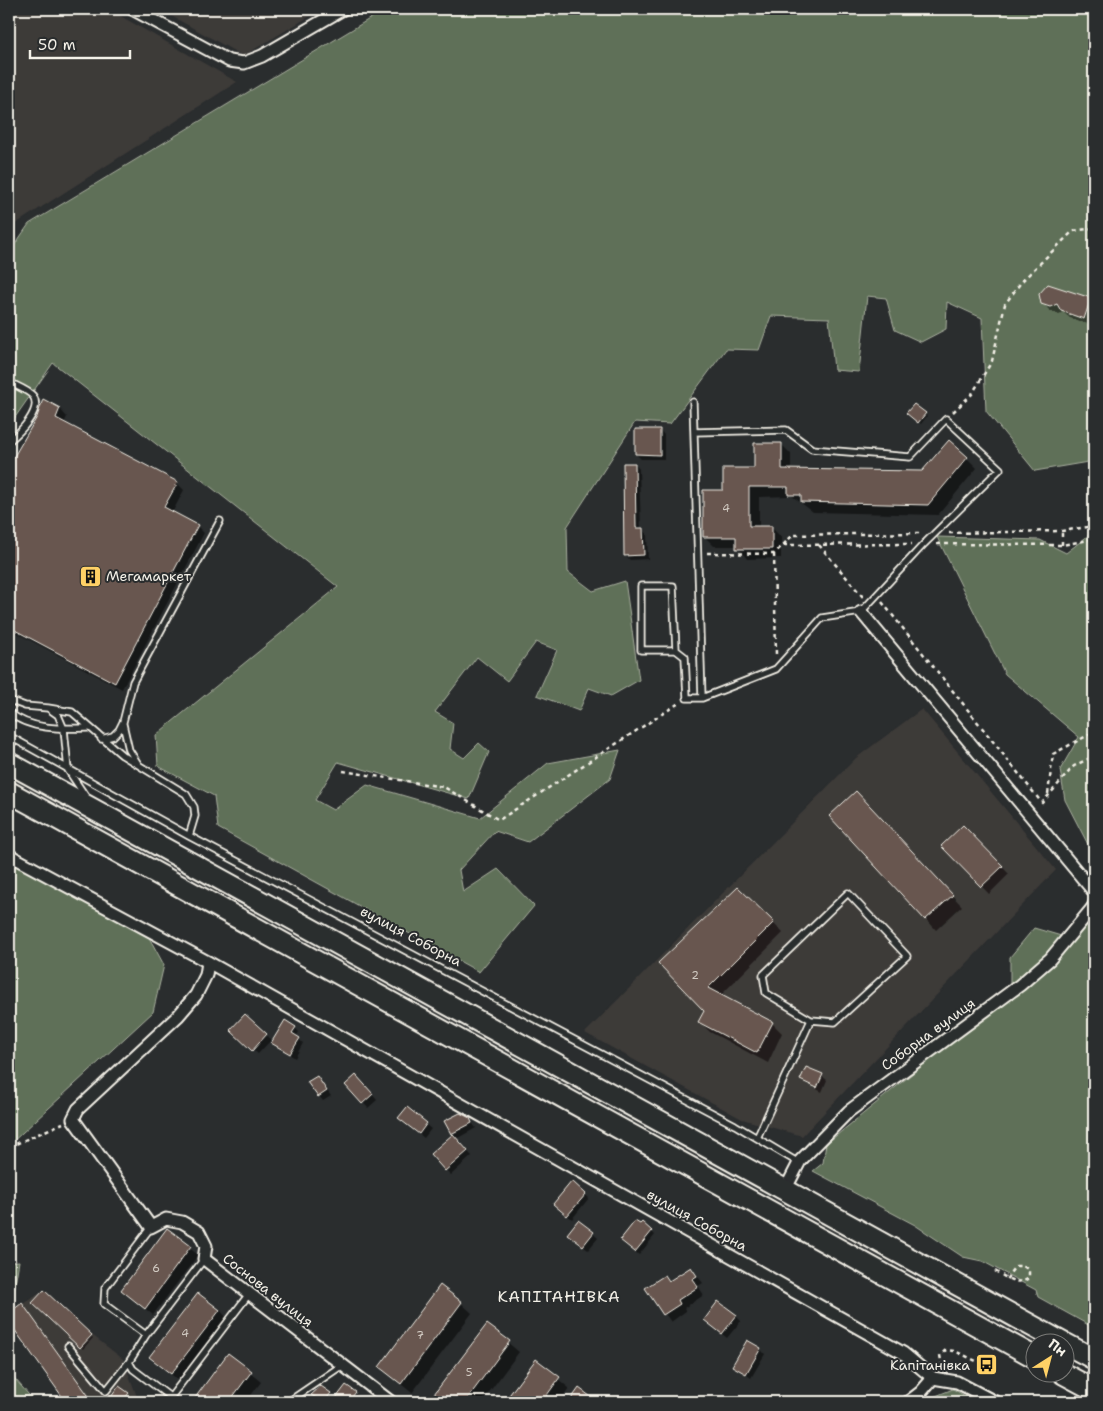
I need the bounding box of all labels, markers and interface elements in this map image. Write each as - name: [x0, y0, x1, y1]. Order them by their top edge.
- scale bar: [30, 28, 130, 60]
- text: 50 m: [38, 35, 76, 55]
- house number: 4: [722, 501, 730, 516]
- building icon: Мегамаркет: [78, 564, 102, 588]
- place label: Мегамаркет: [106, 567, 192, 585]
- street label: вулиця Соборна: [357, 902, 465, 970]
- house number: 2: [691, 968, 699, 983]
- street label: Соборна вулиця: [877, 994, 979, 1074]
- street label: вулиця Соборна: [644, 1185, 751, 1255]
- street label: Соснова вулиця: [219, 1249, 317, 1331]
- house number: 6: [152, 1261, 160, 1276]
- district label: КАПІТАНІВКА: [497, 1286, 621, 1307]
- house number: 4: [181, 1326, 189, 1341]
- house number: 7: [416, 1328, 424, 1343]
- north arrow: [1026, 1334, 1076, 1384]
- text: Пн: [1045, 1335, 1070, 1360]
- bus stop icon: Капітанівка: [974, 1353, 998, 1377]
- place label: Капітанівка: [890, 1356, 970, 1374]
- house number: 5: [466, 1365, 473, 1380]

